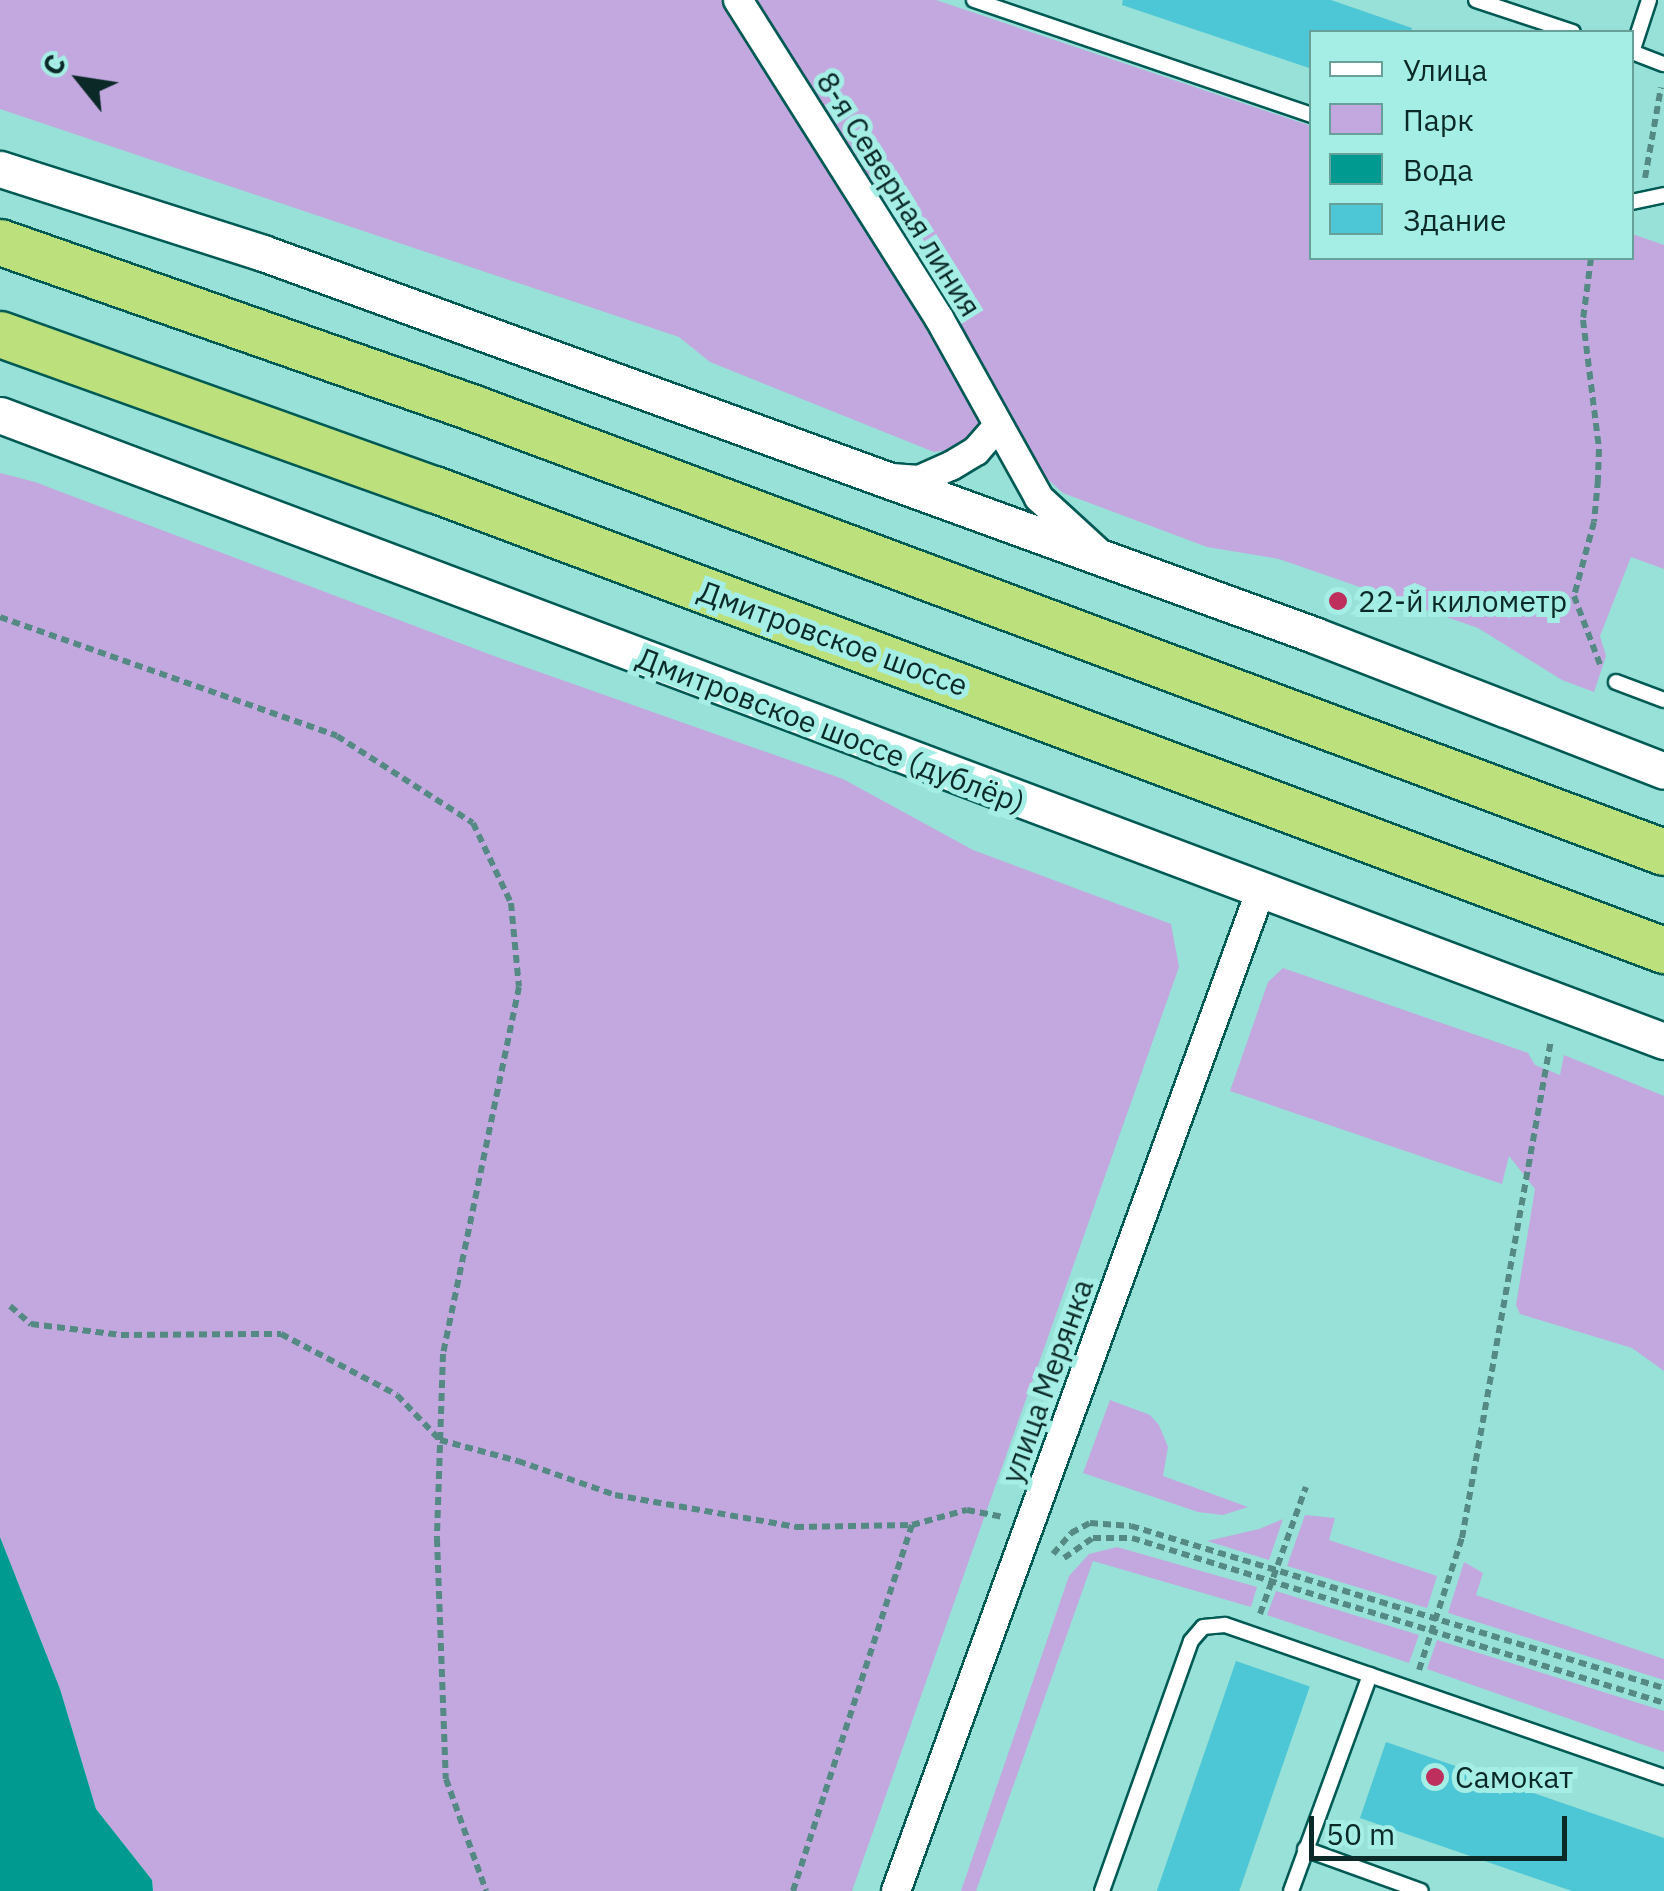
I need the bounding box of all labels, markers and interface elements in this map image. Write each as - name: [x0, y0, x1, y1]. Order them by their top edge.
- north arrow: [30, 30, 130, 130]
- legend: [1309, 30, 1634, 260]
- text: С: [33, 48, 74, 82]
- text: Улица: [1403, 50, 1488, 89]
- street label: 8-я Северная линия: [809, 65, 989, 323]
- text: Парк: [1403, 100, 1474, 139]
- text: Вода: [1403, 150, 1473, 189]
- text: Здание: [1403, 200, 1506, 239]
- street label: Дмитровское шоссе: [693, 573, 973, 703]
- place label: 22-й километр: [1358, 583, 1567, 619]
- marker: 22-й километр: [1327, 590, 1349, 612]
- street label: Дмитровское шоссе (дублёр): [632, 639, 1030, 821]
- street label: улица Мерянка: [993, 1274, 1101, 1488]
- place label: Самокат: [1455, 1759, 1573, 1795]
- marker: Самокат: [1424, 1766, 1446, 1788]
- scale bar: [1314, 1796, 1572, 1858]
- text: 50 m: [1326, 1814, 1395, 1853]

